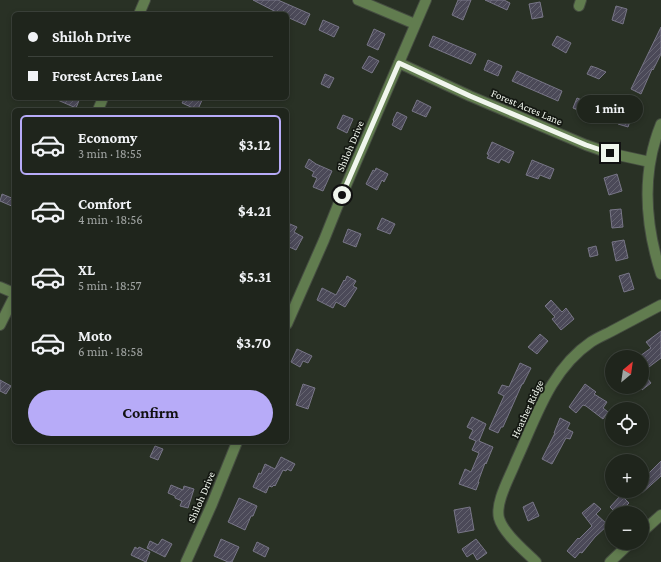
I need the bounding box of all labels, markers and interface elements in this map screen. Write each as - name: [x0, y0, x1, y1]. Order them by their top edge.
- text: Shiloh Drive: [52, 29, 131, 45]
- text: Forest Acres Lane: [52, 68, 162, 84]
- street label: Forest Acres Lane: [490, 87, 565, 127]
- callout: 1 min: [577, 95, 643, 123]
- text: 1 min: [595, 101, 625, 116]
- street label: Shiloh Drive: [334, 119, 366, 173]
- icon: car: [30, 127, 66, 163]
- text: Economy: [78, 130, 137, 146]
- text: $3.12: [239, 137, 271, 153]
- route end: [601, 144, 619, 162]
- text: 3 min · 18:55: [78, 146, 142, 161]
- route start: [333, 186, 351, 204]
- icon: car: [30, 193, 66, 229]
- text: Comfort: [78, 196, 132, 212]
- text: $4.21: [238, 203, 271, 219]
- text: 4 min · 18:56: [78, 212, 143, 227]
- icon: car: [30, 259, 66, 295]
- text: XL: [78, 262, 95, 278]
- text: $5.31: [239, 269, 271, 285]
- text: 5 min · 18:57: [78, 278, 141, 293]
- icon: car: [30, 325, 66, 361]
- text: Moto: [78, 328, 112, 344]
- text: $3.70: [236, 335, 271, 351]
- text: 6 min · 18:58: [78, 344, 143, 359]
- north arrow: [605, 350, 649, 394]
- map controls: [605, 350, 649, 550]
- street label: Heather Ridge: [508, 378, 547, 440]
- button: Confirm: [28, 390, 273, 436]
- button: locate: [605, 402, 649, 446]
- button: +: [605, 454, 649, 498]
- street label: Shiloh Drive: [185, 470, 217, 524]
- button: −: [605, 506, 649, 550]

